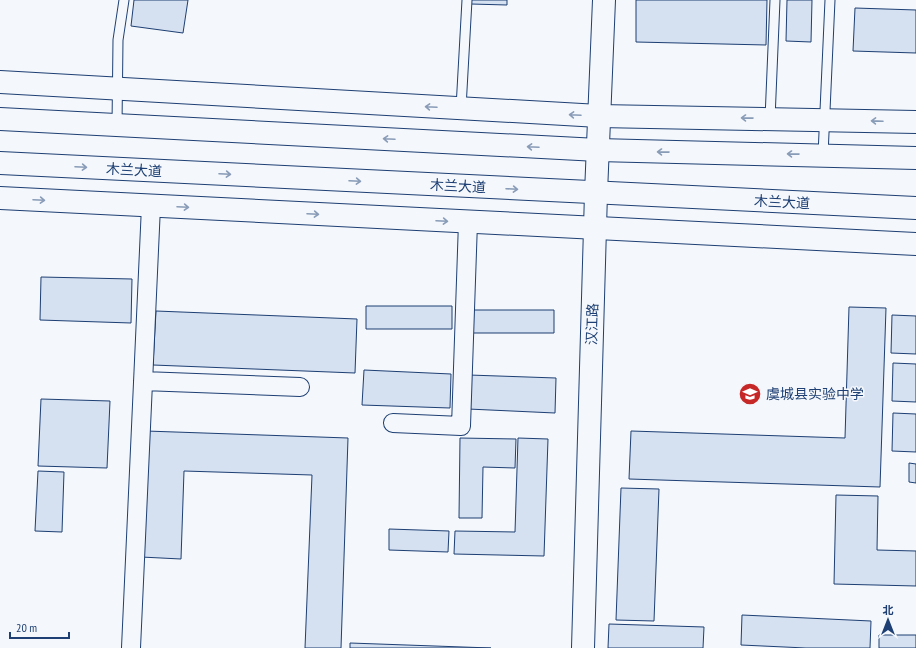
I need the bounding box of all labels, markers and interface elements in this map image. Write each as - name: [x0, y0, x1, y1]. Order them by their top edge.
- one-way arrow: [425, 103, 438, 110]
- one-way arrow: [569, 111, 582, 118]
- one-way arrow: [741, 115, 754, 122]
- one-way arrow: [871, 117, 884, 125]
- one-way arrow: [383, 136, 396, 143]
- one-way arrow: [527, 143, 540, 151]
- one-way arrow: [657, 148, 670, 156]
- one-way arrow: [787, 150, 800, 158]
- street label: 木兰大道: [106, 160, 162, 180]
- one-way arrow: [74, 164, 87, 171]
- one-way arrow: [218, 171, 231, 178]
- street label: 木兰大道: [430, 176, 486, 196]
- one-way arrow: [348, 177, 361, 184]
- one-way arrow: [505, 185, 518, 192]
- street label: 木兰大道: [754, 192, 810, 212]
- one-way arrow: [32, 196, 45, 204]
- one-way arrow: [176, 204, 189, 211]
- one-way arrow: [306, 211, 319, 218]
- one-way arrow: [435, 218, 448, 225]
- street label: 汉江路: [582, 303, 602, 345]
- school or university icon: 虞城县实验中学: [737, 381, 763, 407]
- place label: 虞城县实验中学: [766, 385, 864, 403]
- north arrow: [868, 600, 908, 640]
- text: 北: [883, 603, 894, 617]
- scale bar: [10, 614, 69, 640]
- text: 20 m: [16, 620, 37, 635]

